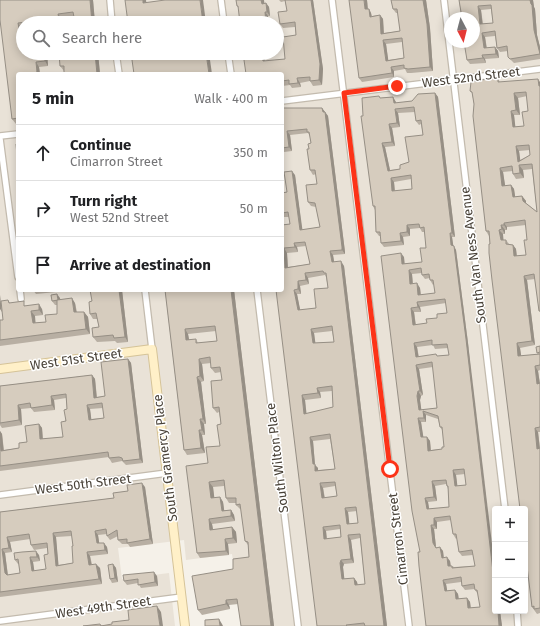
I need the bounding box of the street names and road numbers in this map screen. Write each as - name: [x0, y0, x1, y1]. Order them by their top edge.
- street label: West 52nd Street: [421, 63, 521, 90]
- street label: South Van Ness Avenue: [457, 186, 489, 324]
- street label: West 51st Street: [29, 345, 123, 373]
- street label: South Gramercy Place: [150, 394, 180, 522]
- street label: South Wilton Place: [263, 402, 291, 514]
- street label: West 50th Street: [34, 471, 132, 497]
- street label: Cimarron Street: [385, 492, 411, 586]
- street label: West 49th Street: [54, 593, 152, 621]

